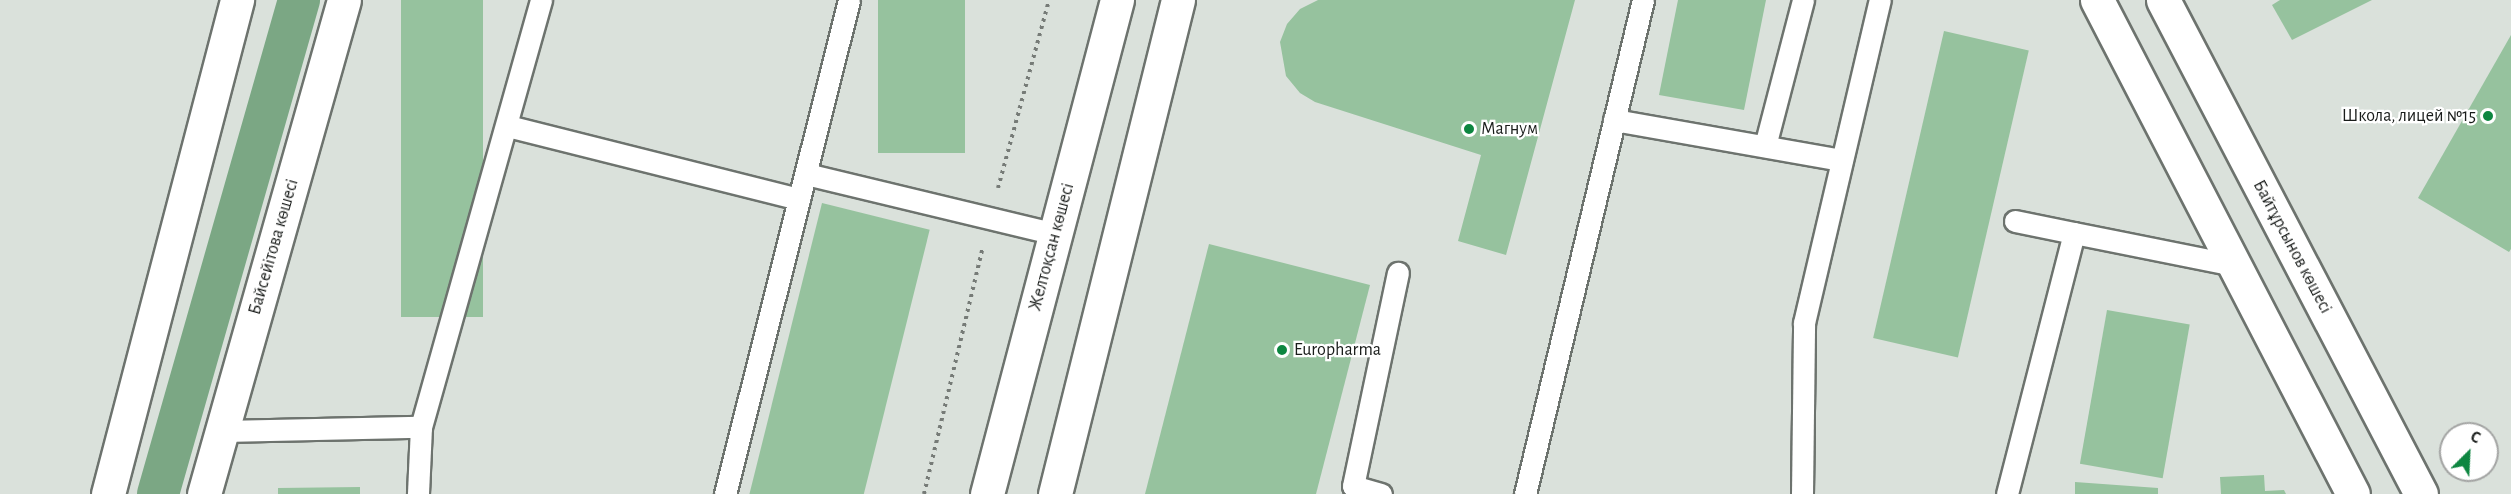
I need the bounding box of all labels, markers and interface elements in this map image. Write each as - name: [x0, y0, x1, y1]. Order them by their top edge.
- place label: Школа, лицей №15: [2342, 105, 2476, 127]
- marker: Школа, лицей №15: [2481, 109, 2495, 123]
- place label: Магнум: [1481, 118, 1538, 140]
- marker: Магнум: [1462, 122, 1476, 136]
- street label: Байсейітова көшесі: [244, 177, 304, 317]
- street label: Байтұрсынов көшесі: [2248, 177, 2336, 317]
- street label: Желтоқсан көшесі: [1025, 181, 1079, 313]
- place label: Europharma: [1294, 339, 1381, 361]
- marker: Europharma: [1275, 343, 1289, 357]
- north arrow: [2439, 422, 2499, 482]
- text: С: [2468, 428, 2483, 446]

